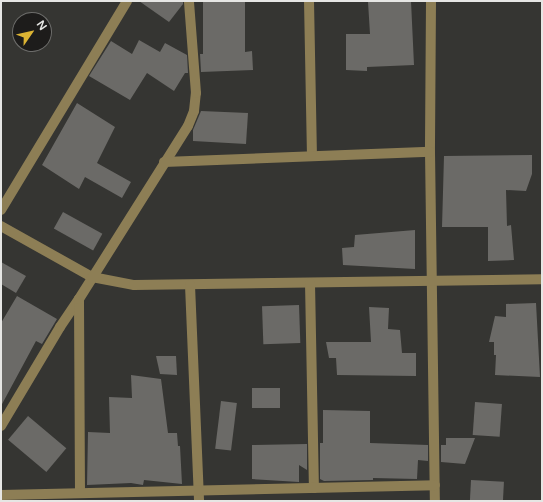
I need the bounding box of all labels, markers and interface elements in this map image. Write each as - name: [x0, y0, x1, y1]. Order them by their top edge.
- north arrow: [12, 12, 52, 52]
- text: N: [34, 18, 49, 33]

